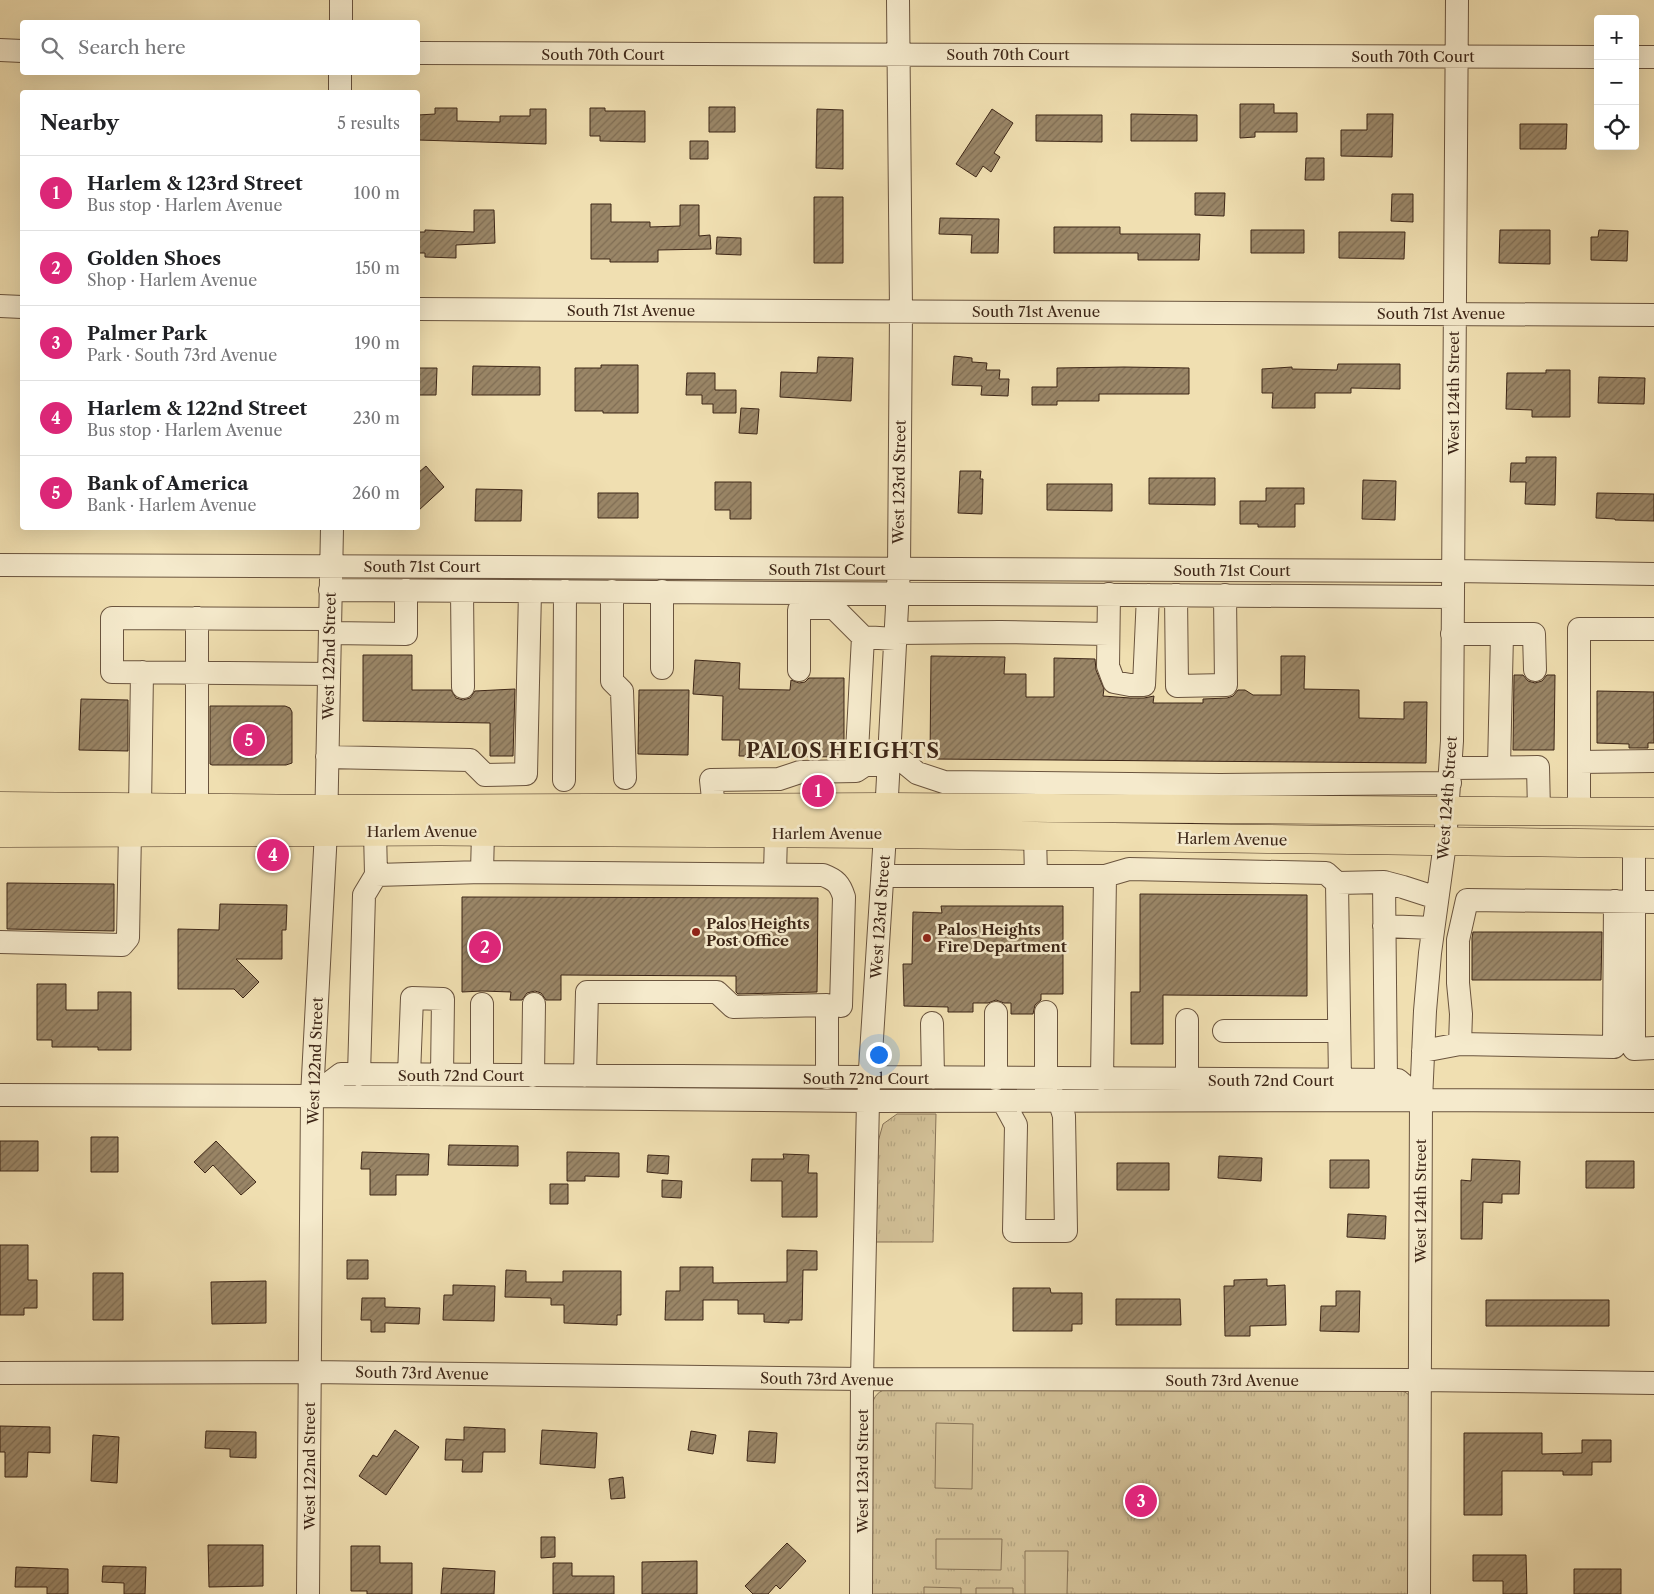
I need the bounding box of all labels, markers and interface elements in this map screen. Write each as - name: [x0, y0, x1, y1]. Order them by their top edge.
- map controls: [1594, 15, 1639, 150]
- button: +: [1594, 15, 1639, 60]
- search box: [20, 20, 420, 75]
- icon: search: [38, 34, 66, 62]
- text: Search here: [78, 36, 186, 59]
- street label: South 70th Court: [541, 45, 665, 64]
- street label: South 70th Court: [946, 45, 1070, 64]
- street label: South 70th Court: [1351, 47, 1475, 66]
- button: −: [1594, 60, 1639, 105]
- button: locate: [1594, 105, 1639, 150]
- text: Nearby: [40, 110, 119, 135]
- text: 5 results: [337, 113, 400, 133]
- text: Harlem & 123rd Street: [87, 172, 303, 195]
- text: 1: [52, 183, 60, 203]
- text: 100 m: [354, 183, 400, 203]
- text: Bus stop · Harlem Avenue: [87, 195, 282, 215]
- text: Golden Shoes: [87, 247, 221, 270]
- text: 2: [51, 258, 61, 278]
- text: 150 m: [355, 258, 400, 278]
- text: Shop · Harlem Avenue: [87, 270, 257, 290]
- street label: South 71st Avenue: [567, 301, 695, 320]
- street label: South 71st Avenue: [972, 302, 1100, 321]
- street label: South 71st Avenue: [1377, 304, 1505, 323]
- text: Palmer Park: [87, 322, 207, 345]
- street label: West 124th Street: [1444, 330, 1463, 456]
- text: 3: [51, 333, 61, 353]
- text: 190 m: [355, 333, 400, 353]
- text: Park · South 73rd Avenue: [87, 345, 277, 365]
- text: Harlem & 122nd Street: [87, 397, 307, 420]
- text: 4: [51, 408, 61, 428]
- text: 230 m: [353, 408, 400, 428]
- street label: West 123rd Street: [888, 419, 910, 545]
- text: Bus stop · Harlem Avenue: [87, 420, 282, 440]
- text: Bank of America: [87, 472, 249, 495]
- text: 5: [52, 483, 60, 503]
- text: 260 m: [352, 483, 400, 503]
- text: Bank · Harlem Avenue: [87, 495, 256, 515]
- street label: South 71st Court: [363, 557, 481, 576]
- street label: South 71st Court: [768, 560, 886, 579]
- street label: South 71st Court: [1173, 561, 1291, 580]
- street label: West 122nd Street: [318, 591, 340, 721]
- pin: 5: [233, 721, 265, 759]
- street label: West 124th Street: [1433, 735, 1461, 862]
- district label: PALOS HEIGHTS: [746, 739, 940, 763]
- pin: 1: [802, 772, 834, 810]
- street label: Harlem Avenue: [367, 822, 477, 841]
- street label: Harlem Avenue: [772, 824, 882, 843]
- street label: Harlem Avenue: [1177, 829, 1287, 849]
- pin: 4: [257, 836, 289, 874]
- street label: West 123rd Street: [866, 854, 894, 981]
- place label: Palos Heights Post Office: [706, 914, 810, 950]
- place label: Palos Heights Fire Department: [937, 920, 1067, 956]
- marker: Palos Heights Post Office: [690, 926, 702, 938]
- pin: 2: [469, 928, 501, 966]
- marker: Palos Heights Fire Department: [921, 932, 933, 944]
- street label: West 122nd Street: [303, 996, 327, 1126]
- your location: [866, 1042, 892, 1068]
- street label: South 72nd Court: [398, 1066, 525, 1085]
- street label: South 72nd Court: [803, 1069, 930, 1088]
- street label: South 72nd Court: [1208, 1071, 1335, 1090]
- street label: West 124th Street: [1411, 1138, 1430, 1264]
- street label: South 73rd Avenue: [355, 1362, 489, 1384]
- street label: South 73rd Avenue: [760, 1368, 894, 1390]
- street label: South 73rd Avenue: [1165, 1371, 1299, 1390]
- street label: West 122nd Street: [300, 1401, 319, 1531]
- street label: West 123rd Street: [853, 1408, 872, 1534]
- pin: 3: [1125, 1482, 1157, 1520]

